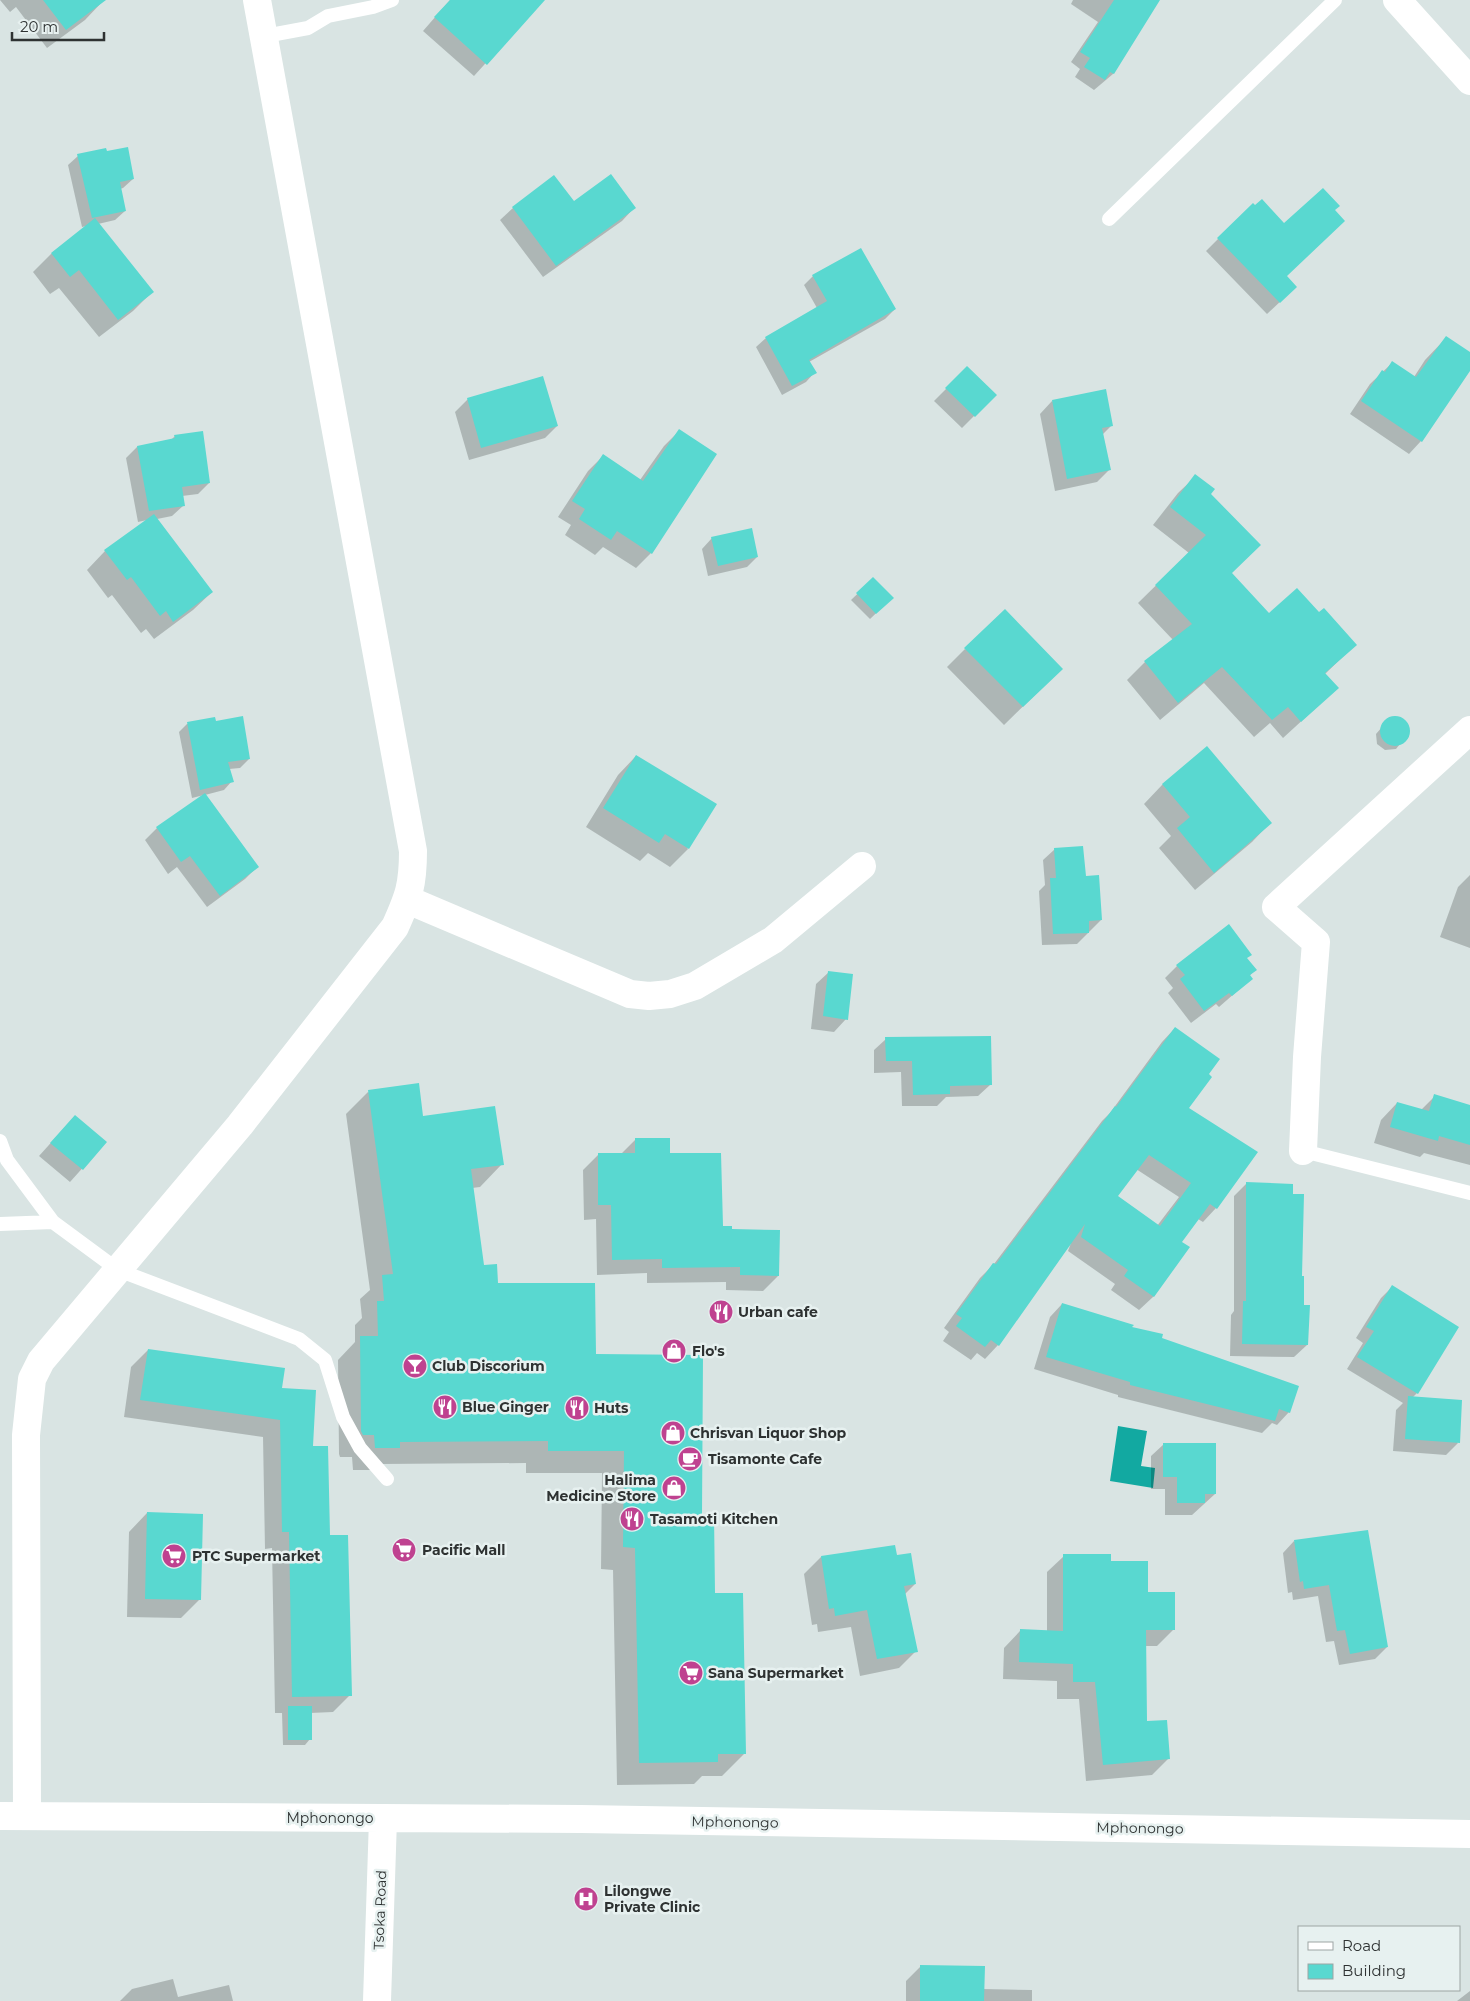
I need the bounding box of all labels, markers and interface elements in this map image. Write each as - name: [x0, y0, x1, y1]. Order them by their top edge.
- scale bar: [12, 10, 105, 42]
- text: 20 m: [20, 17, 58, 36]
- restaurant icon: Urban cafe: [708, 1299, 734, 1325]
- place label: Urban cafe: [738, 1303, 818, 1321]
- shop icon: Flo's: [661, 1338, 687, 1364]
- place label: Flo's: [692, 1342, 725, 1360]
- bar icon: Club Discorium: [402, 1353, 428, 1379]
- place label: Club Discorium: [432, 1357, 545, 1375]
- restaurant icon: Blue Ginger: [432, 1394, 458, 1420]
- restaurant icon: Huts: [564, 1395, 590, 1421]
- place label: Blue Ginger: [462, 1398, 549, 1416]
- place label: Huts: [594, 1399, 629, 1417]
- shop icon: Chrisvan Liquor Shop: [660, 1420, 686, 1446]
- place label: Chrisvan Liquor Shop: [690, 1424, 847, 1442]
- cafe icon: Tisamonte Cafe: [677, 1446, 703, 1472]
- place label: Tisamonte Cafe: [708, 1450, 822, 1468]
- place label: Halima Medicine Store: [546, 1471, 656, 1505]
- shop icon: Halima Medicine Store: [661, 1475, 687, 1501]
- restaurant icon: Tasamoti Kitchen: [619, 1506, 645, 1532]
- place label: Tasamoti Kitchen: [650, 1510, 778, 1528]
- supermarket icon: Pacific Mall: [391, 1537, 417, 1563]
- place label: Pacific Mall: [422, 1541, 506, 1559]
- supermarket icon: PTC Supermarket: [161, 1543, 187, 1569]
- place label: PTC Supermarket: [192, 1547, 320, 1565]
- supermarket icon: Sana Supermarket: [678, 1660, 704, 1686]
- place label: Sana Supermarket: [708, 1664, 844, 1682]
- street label: Mphonongo: [286, 1809, 374, 1827]
- street label: Mphonongo: [691, 1812, 779, 1832]
- street label: Mphonongo: [1096, 1818, 1184, 1838]
- street label: Tsoka Road: [370, 1870, 390, 1950]
- place label: Lilongwe Private Clinic: [604, 1882, 701, 1916]
- hospital icon: Lilongwe Private Clinic: [573, 1886, 599, 1912]
- legend: [1298, 1926, 1460, 1991]
- text: Road: [1342, 1936, 1381, 1955]
- text: Building: [1342, 1961, 1406, 1980]

